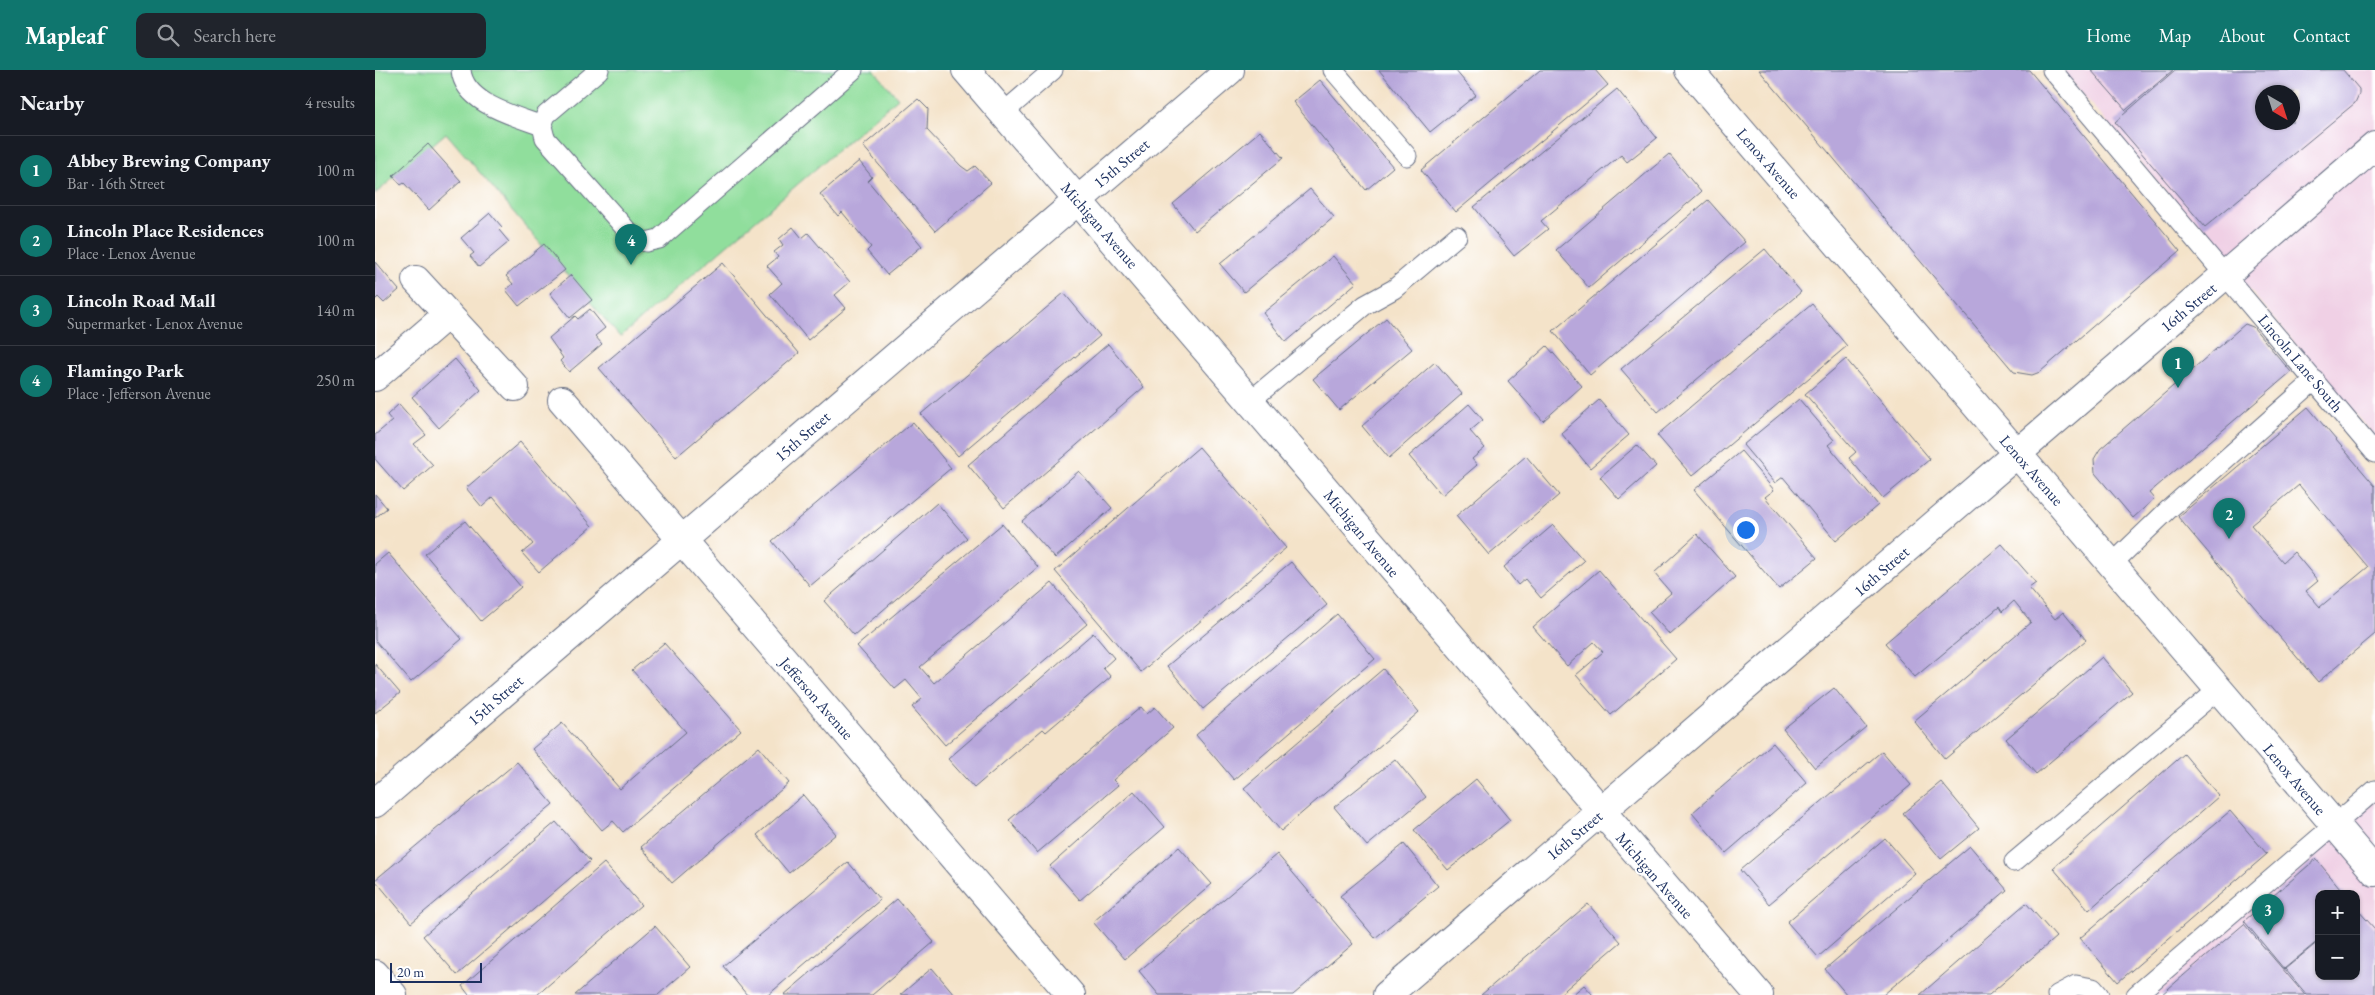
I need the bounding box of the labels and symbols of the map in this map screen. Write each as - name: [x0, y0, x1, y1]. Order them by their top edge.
- north arrow: [2255, 85, 2300, 130]
- street label: Lenox Avenue: [1732, 123, 1805, 203]
- street label: 15th Street: [1089, 134, 1154, 193]
- street label: Michigan Avenue: [1056, 178, 1143, 273]
- pin: 4: [615, 224, 647, 265]
- street label: 16th Street: [2156, 278, 2221, 337]
- street label: Lincoln Lane South: [2253, 310, 2348, 417]
- pin: 1: [2162, 347, 2194, 388]
- street label: 15th Street: [770, 406, 834, 466]
- street label: Lenox Avenue: [1995, 430, 2068, 510]
- street label: Michigan Avenue: [1319, 485, 1404, 581]
- pin: 2: [2213, 498, 2245, 539]
- your location: [1733, 517, 1759, 543]
- street label: 16th Street: [1849, 541, 1913, 601]
- street label: Jefferson Avenue: [774, 651, 858, 744]
- street label: 15th Street: [463, 670, 527, 730]
- street label: Lenox Avenue: [2258, 739, 2331, 820]
- street label: 16th Street: [1542, 806, 1607, 865]
- street label: Michigan Avenue: [1611, 828, 1698, 923]
- pin: 3: [2252, 894, 2284, 935]
- scale bar: [390, 960, 483, 983]

